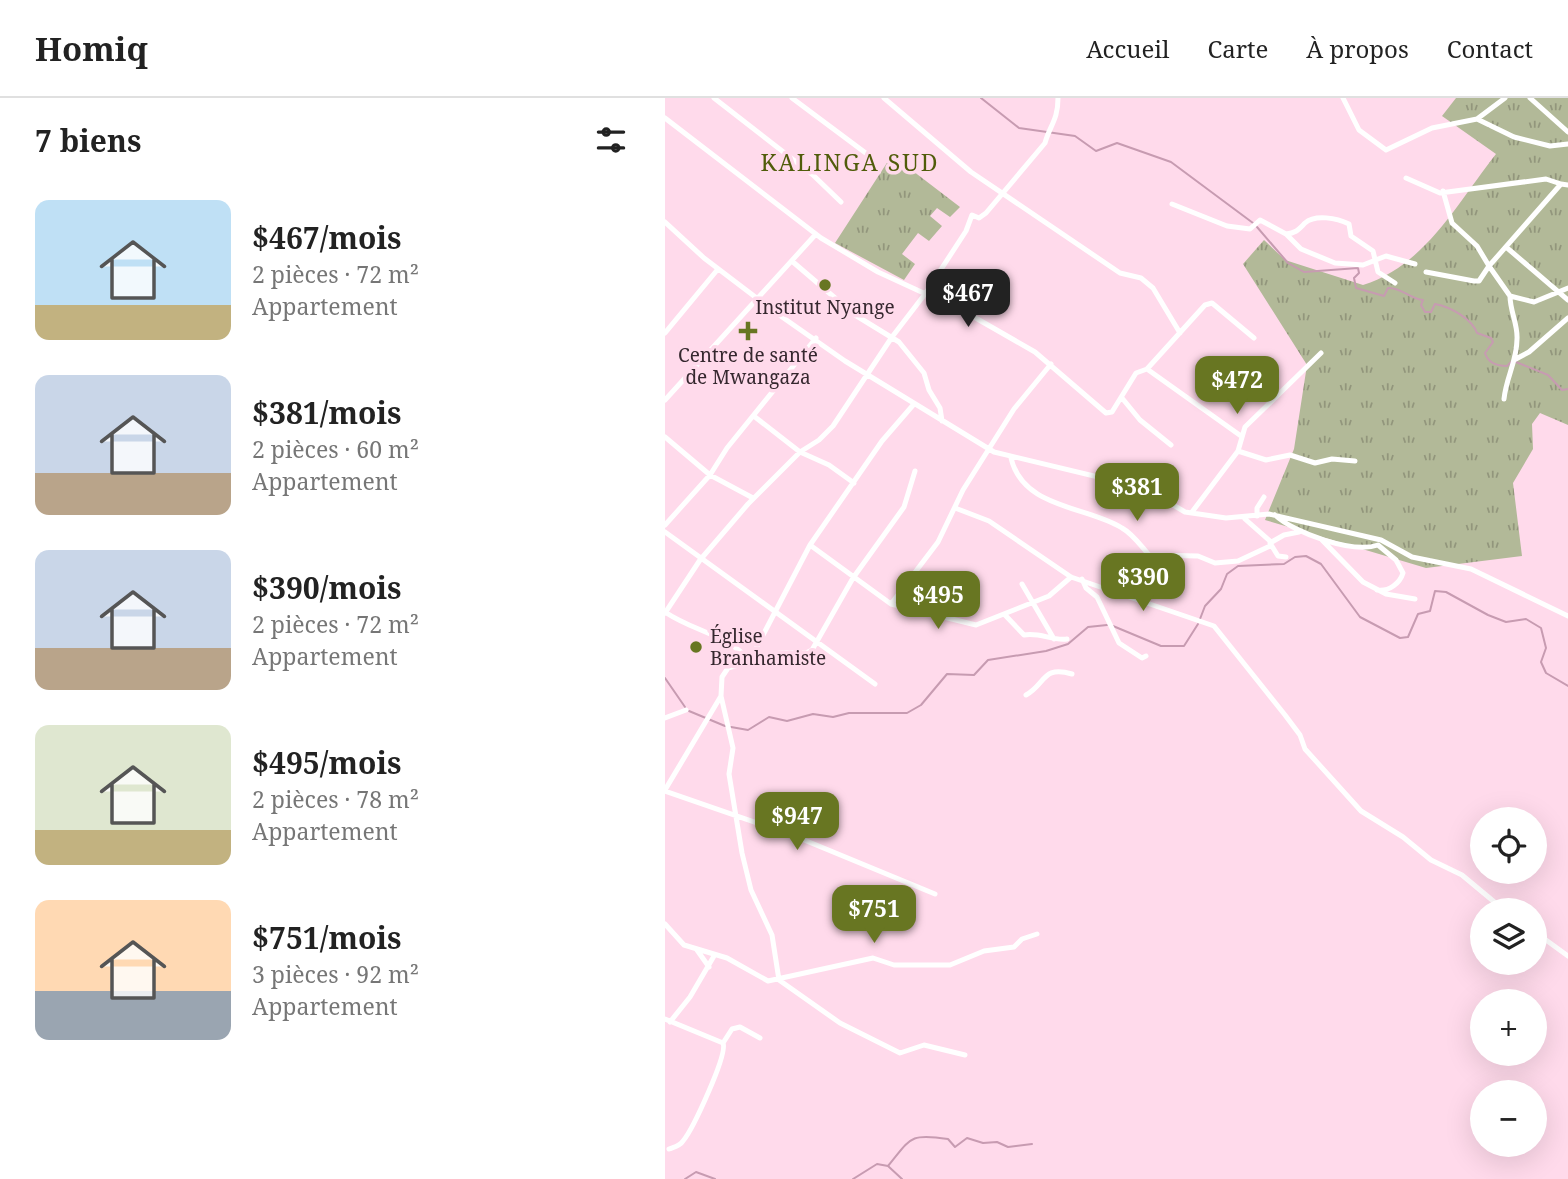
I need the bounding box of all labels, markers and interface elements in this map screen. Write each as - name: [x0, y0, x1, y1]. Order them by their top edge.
- text: Homiq: [35, 26, 148, 71]
- text: Accueil: [1086, 32, 1169, 65]
- text: Carte: [1207, 32, 1268, 65]
- text: À propos: [1306, 32, 1409, 65]
- text: Contact: [1447, 32, 1533, 65]
- text: 7 biens: [35, 120, 141, 161]
- icon: filters: [592, 121, 630, 159]
- district label: KALINGA SUD: [761, 146, 939, 178]
- text: $467/mois: [252, 217, 401, 258]
- icon: home: [91, 228, 175, 312]
- text: 2 pièces · 72 m²: [252, 258, 419, 290]
- pin: $467: [927, 270, 1009, 329]
- text: $467: [942, 276, 994, 308]
- marker: Institut Nyange: [817, 277, 833, 293]
- text: Appartement: [252, 290, 398, 322]
- place label: Institut Nyange: [755, 294, 895, 320]
- marker: Centre de santé de Mwangaza: [738, 321, 758, 341]
- place label: Centre de santé de Mwangaza: [678, 342, 818, 390]
- pin: $472: [1196, 356, 1278, 416]
- text: $472: [1211, 363, 1263, 395]
- text: $381/mois: [252, 392, 401, 433]
- icon: home: [91, 403, 175, 487]
- text: 2 pièces · 60 m²: [252, 433, 419, 465]
- pin: $381: [1096, 464, 1178, 523]
- text: Appartement: [252, 465, 398, 497]
- text: $381: [1111, 470, 1163, 502]
- pin: $390: [1102, 554, 1184, 613]
- text: $390: [1117, 560, 1169, 592]
- text: $390/mois: [252, 567, 401, 608]
- pin: $495: [897, 572, 979, 631]
- icon: home: [91, 578, 175, 662]
- text: $495: [912, 578, 964, 610]
- text: 2 pièces · 72 m²: [252, 608, 419, 640]
- place label: Église Branhamiste: [710, 623, 826, 671]
- marker: Église Branhamiste: [688, 639, 704, 655]
- text: Appartement: [252, 640, 398, 672]
- text: $495/mois: [252, 742, 401, 783]
- icon: home: [91, 753, 175, 837]
- text: 2 pièces · 78 m²: [252, 783, 419, 815]
- pin: $947: [756, 792, 838, 852]
- text: $947: [771, 799, 823, 831]
- map controls: [1470, 807, 1547, 1157]
- button: locate: [1470, 807, 1547, 884]
- text: Appartement: [252, 815, 398, 847]
- pin: $751: [833, 886, 915, 945]
- text: $751: [848, 892, 900, 924]
- button: layers: [1470, 898, 1547, 975]
- text: $751/mois: [252, 917, 401, 958]
- icon: home: [91, 928, 175, 1012]
- text: 3 pièces · 92 m²: [252, 958, 419, 990]
- button: +: [1470, 989, 1547, 1066]
- text: Appartement: [252, 990, 398, 1022]
- button: −: [1470, 1080, 1547, 1157]

